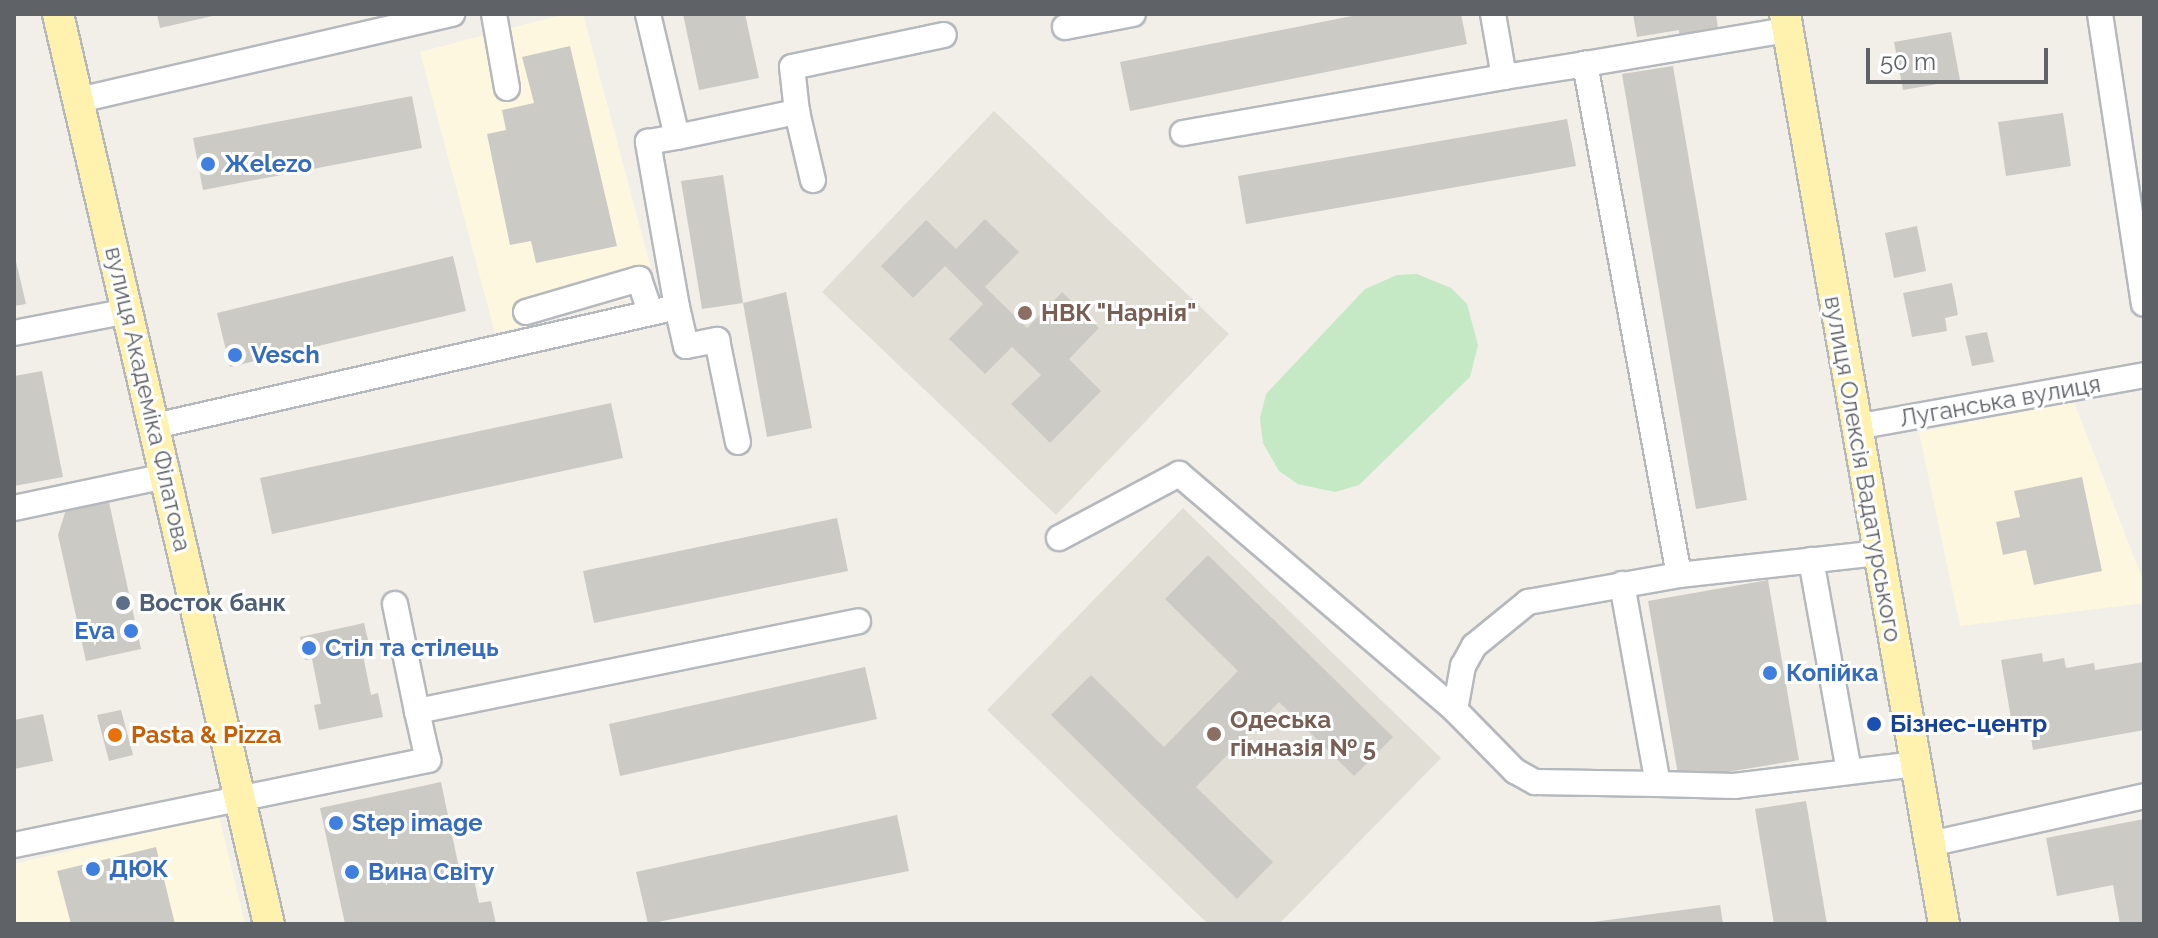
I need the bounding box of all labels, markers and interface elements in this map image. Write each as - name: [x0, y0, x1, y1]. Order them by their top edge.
- scale bar: [1870, 32, 2052, 82]
- text: 50 m: [1880, 47, 1936, 76]
- place label: Жelezo: [224, 150, 312, 178]
- marker: Жelezo: [199, 155, 217, 173]
- street label: вулиця Академіка Філатова: [99, 244, 197, 554]
- street label: вулиця Олексія Вадатурського: [1818, 294, 1908, 644]
- place label: НВК "Нарнія": [1041, 299, 1197, 327]
- marker: НВК "Нарнія": [1016, 304, 1034, 322]
- place label: Vesch: [251, 341, 320, 369]
- marker: Vesch: [226, 346, 244, 364]
- street label: Луганська вулиця: [1897, 369, 2103, 433]
- place label: Восток банк: [139, 589, 286, 617]
- marker: Восток банк: [114, 594, 132, 612]
- place label: Eva: [74, 617, 115, 645]
- marker: Eva: [122, 622, 140, 640]
- place label: Стіл та стілець: [325, 634, 499, 662]
- marker: Стіл та стілець: [300, 639, 318, 657]
- place label: Копійка: [1786, 659, 1879, 687]
- marker: Копійка: [1761, 664, 1779, 682]
- place label: Одеська гімназія № 5: [1230, 706, 1376, 762]
- place label: Бізнес-центр: [1890, 710, 2047, 738]
- marker: Бізнес-центр: [1865, 715, 1883, 733]
- place label: Pasta & Pizza: [131, 721, 281, 749]
- marker: Одеська гімназія № 5: [1205, 725, 1223, 743]
- marker: Pasta & Pizza: [106, 726, 124, 744]
- place label: Step image: [352, 809, 483, 837]
- marker: Step image: [327, 814, 345, 832]
- place label: ДЮК: [109, 855, 169, 883]
- place label: Вина Світу: [368, 858, 494, 886]
- marker: ДЮК: [84, 860, 102, 878]
- marker: Вина Світу: [343, 863, 361, 881]

